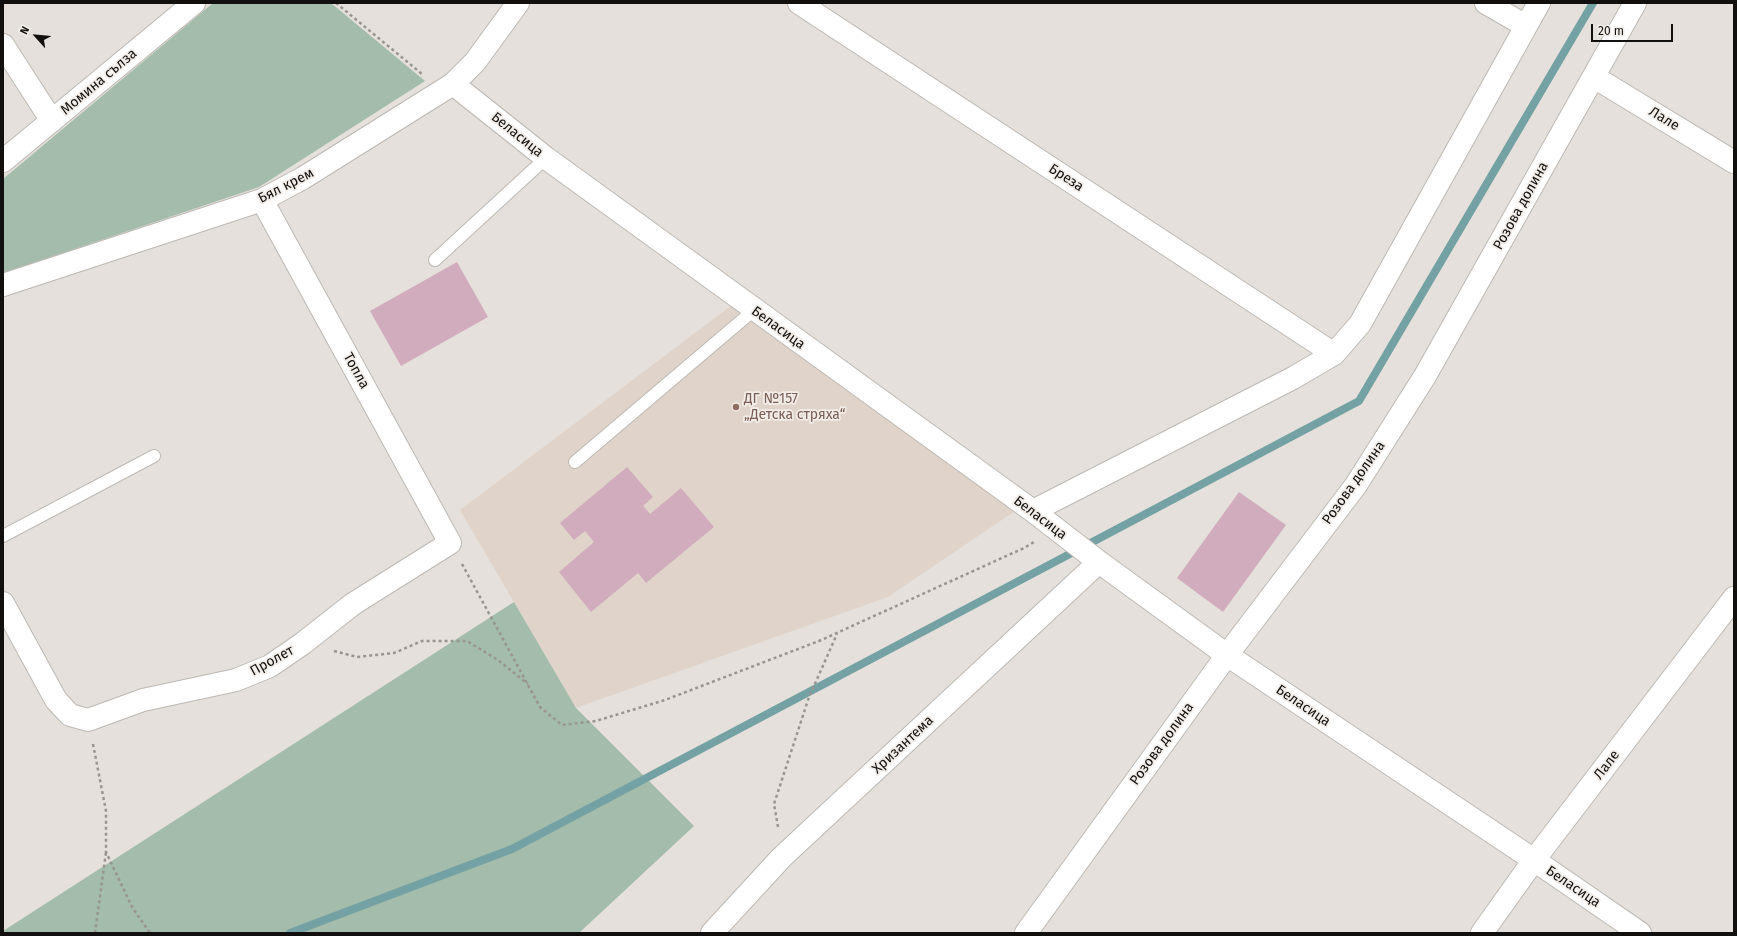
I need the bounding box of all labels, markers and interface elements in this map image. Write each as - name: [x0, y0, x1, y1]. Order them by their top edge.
- north arrow: [16, 16, 56, 56]
- scale bar: [1593, 16, 1675, 42]
- text: N: [17, 24, 32, 37]
- text: 20 m: [1598, 24, 1624, 38]
- street label: Момина сълза: [58, 45, 140, 119]
- street label: Лале: [1646, 103, 1682, 135]
- street label: Беласица: [488, 109, 546, 161]
- street label: Розова долина: [1490, 159, 1552, 253]
- street label: Бреза: [1045, 161, 1087, 195]
- street label: Бял крем: [255, 165, 317, 207]
- street label: Беласица: [748, 303, 808, 353]
- street label: Топла: [339, 350, 373, 392]
- place label: ДГ №157 „Детска стряха“: [744, 391, 845, 424]
- marker: ДГ №157 „Детска стряха“: [731, 402, 741, 412]
- street label: Розова долина: [1319, 438, 1389, 528]
- street label: Беласица: [1010, 493, 1070, 543]
- street label: Пролет: [247, 642, 297, 680]
- street label: Беласица: [1273, 682, 1333, 730]
- street label: Розова долина: [1126, 699, 1198, 789]
- street label: Хризантема: [869, 712, 937, 778]
- street label: Лале: [1591, 747, 1623, 783]
- street label: Беласица: [1543, 863, 1603, 911]

